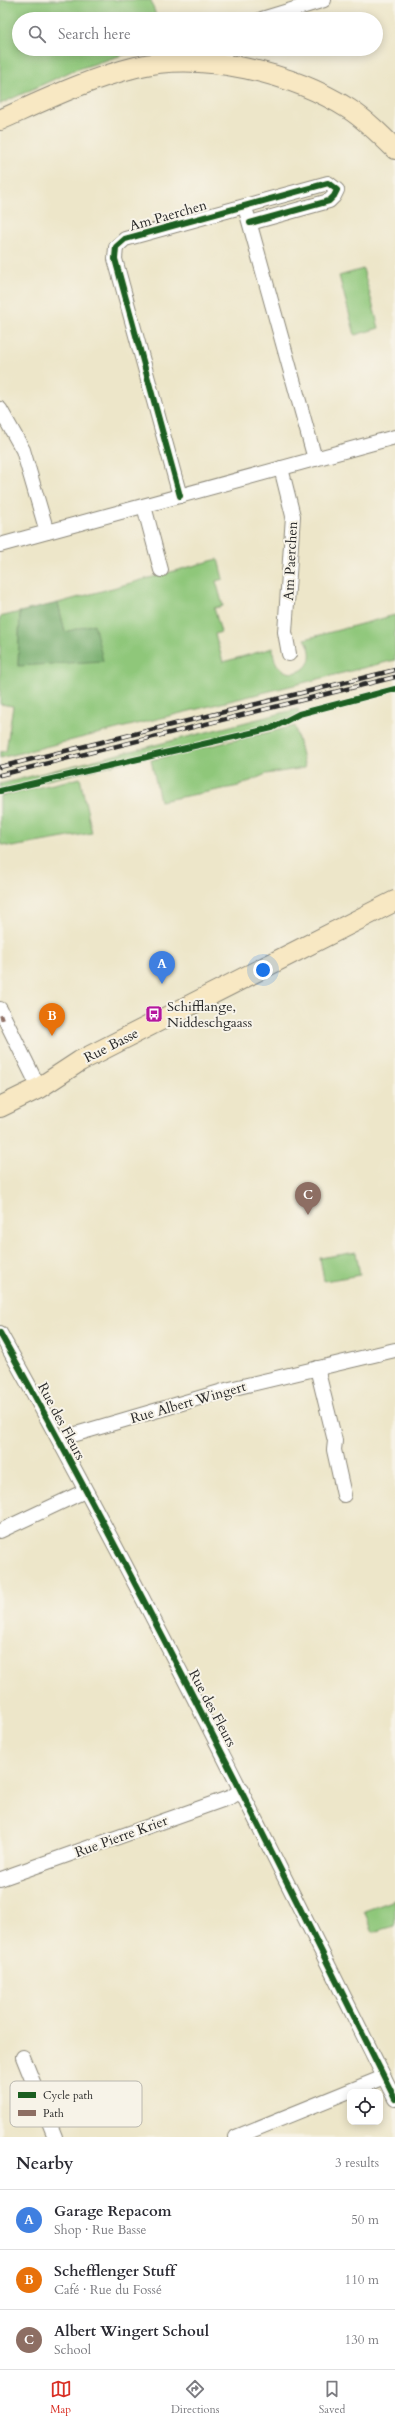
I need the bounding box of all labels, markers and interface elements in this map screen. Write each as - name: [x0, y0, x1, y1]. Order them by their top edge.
- search box: [12, 12, 383, 56]
- icon: search: [26, 23, 48, 45]
- text: Search here: [58, 24, 131, 44]
- street label: Am Paerchen: [127, 195, 209, 236]
- street label: Am Paerchen: [279, 521, 302, 601]
- pin: A: [149, 951, 175, 984]
- your location: [253, 960, 273, 980]
- place label: Schifflange, Niddeschgaass: [167, 997, 253, 1032]
- pin: B: [39, 1003, 65, 1036]
- bus stop icon: Schifflange, Niddeschgaass: [144, 1004, 164, 1024]
- street label: Rue Basse: [81, 1024, 142, 1067]
- pin: C: [295, 1182, 321, 1215]
- street label: Rue Albert Wingert: [128, 1377, 249, 1428]
- street label: Rue des Fleurs: [33, 1379, 90, 1464]
- street label: Rue des Fleurs: [184, 1666, 241, 1751]
- street label: Rue Pierre Krier: [72, 1811, 171, 1862]
- legend: [10, 2081, 142, 2127]
- text: Cycle path: [43, 2088, 93, 2103]
- map controls: [347, 2089, 383, 2125]
- button: locate: [347, 2089, 383, 2125]
- text: Path: [43, 2106, 64, 2121]
- text: Nearby: [16, 2152, 73, 2175]
- text: 3 results: [335, 2154, 379, 2172]
- text: Garage Repacom: [54, 2201, 172, 2221]
- text: A: [24, 2211, 34, 2229]
- text: 50 m: [351, 2211, 379, 2229]
- text: Shop · Rue Basse: [54, 2221, 146, 2239]
- text: Schefflenger Stuff: [54, 2261, 175, 2281]
- text: B: [24, 2271, 34, 2289]
- text: 110 m: [345, 2271, 379, 2289]
- text: Café · Rue du Fossé: [54, 2281, 162, 2299]
- text: Albert Wingert Schoul: [54, 2321, 209, 2341]
- text: C: [24, 2331, 34, 2349]
- text: 130 m: [345, 2331, 379, 2349]
- text: School: [54, 2341, 91, 2359]
- tab: Map: [50, 2378, 72, 2417]
- tab: Directions: [171, 2378, 219, 2417]
- tab: Saved: [319, 2378, 345, 2417]

